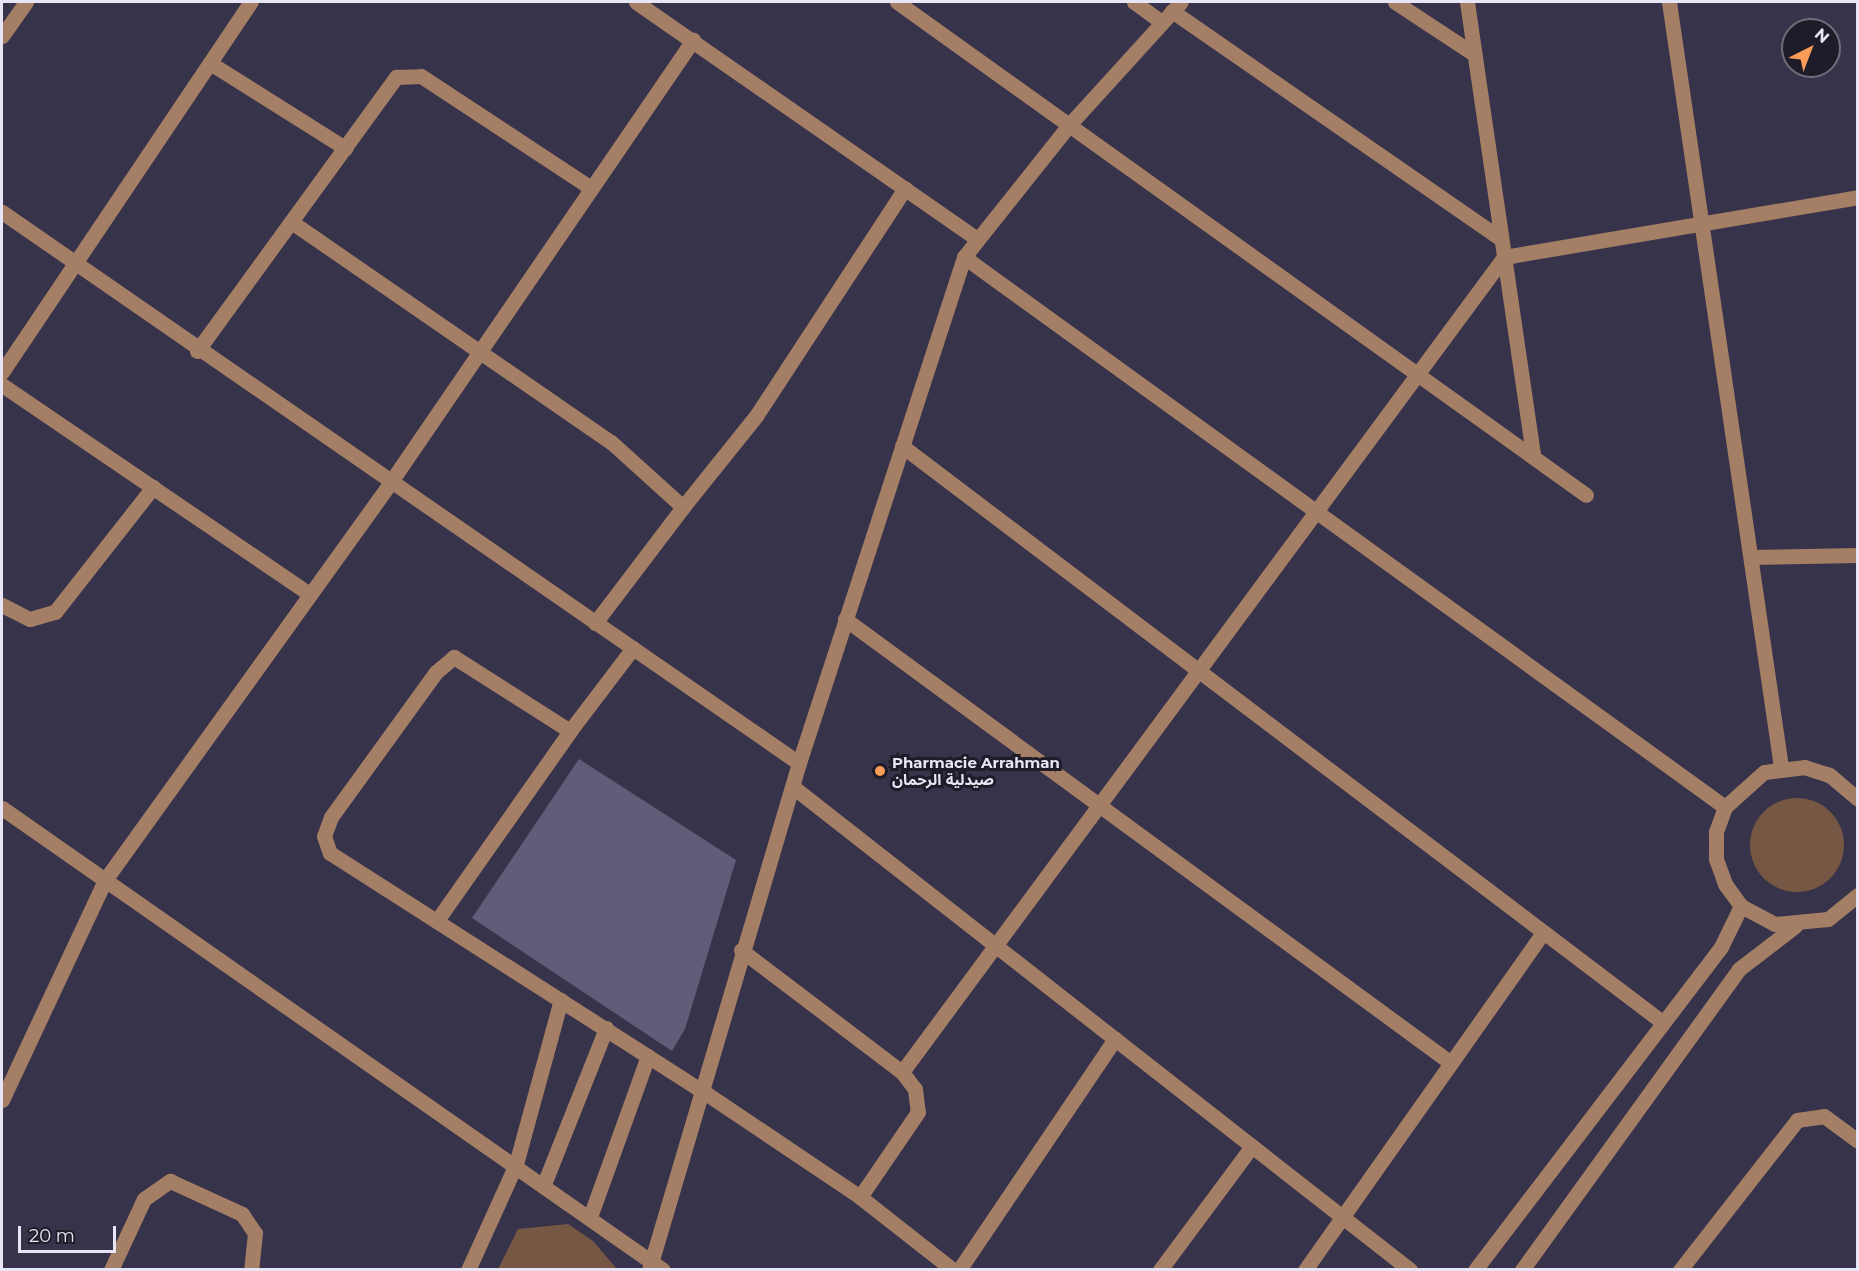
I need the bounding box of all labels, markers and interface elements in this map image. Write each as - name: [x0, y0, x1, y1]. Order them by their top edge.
- north arrow: [1781, 18, 1841, 78]
- text: N: [1811, 24, 1833, 47]
- place label: Pharmacie Arrahman صيدلية الرحمان: [892, 753, 1060, 788]
- marker: Pharmacie Arrahman صيدلية الرحمان: [873, 764, 887, 778]
- scale bar: [21, 1214, 118, 1252]
- text: 20 m: [29, 1225, 75, 1247]

